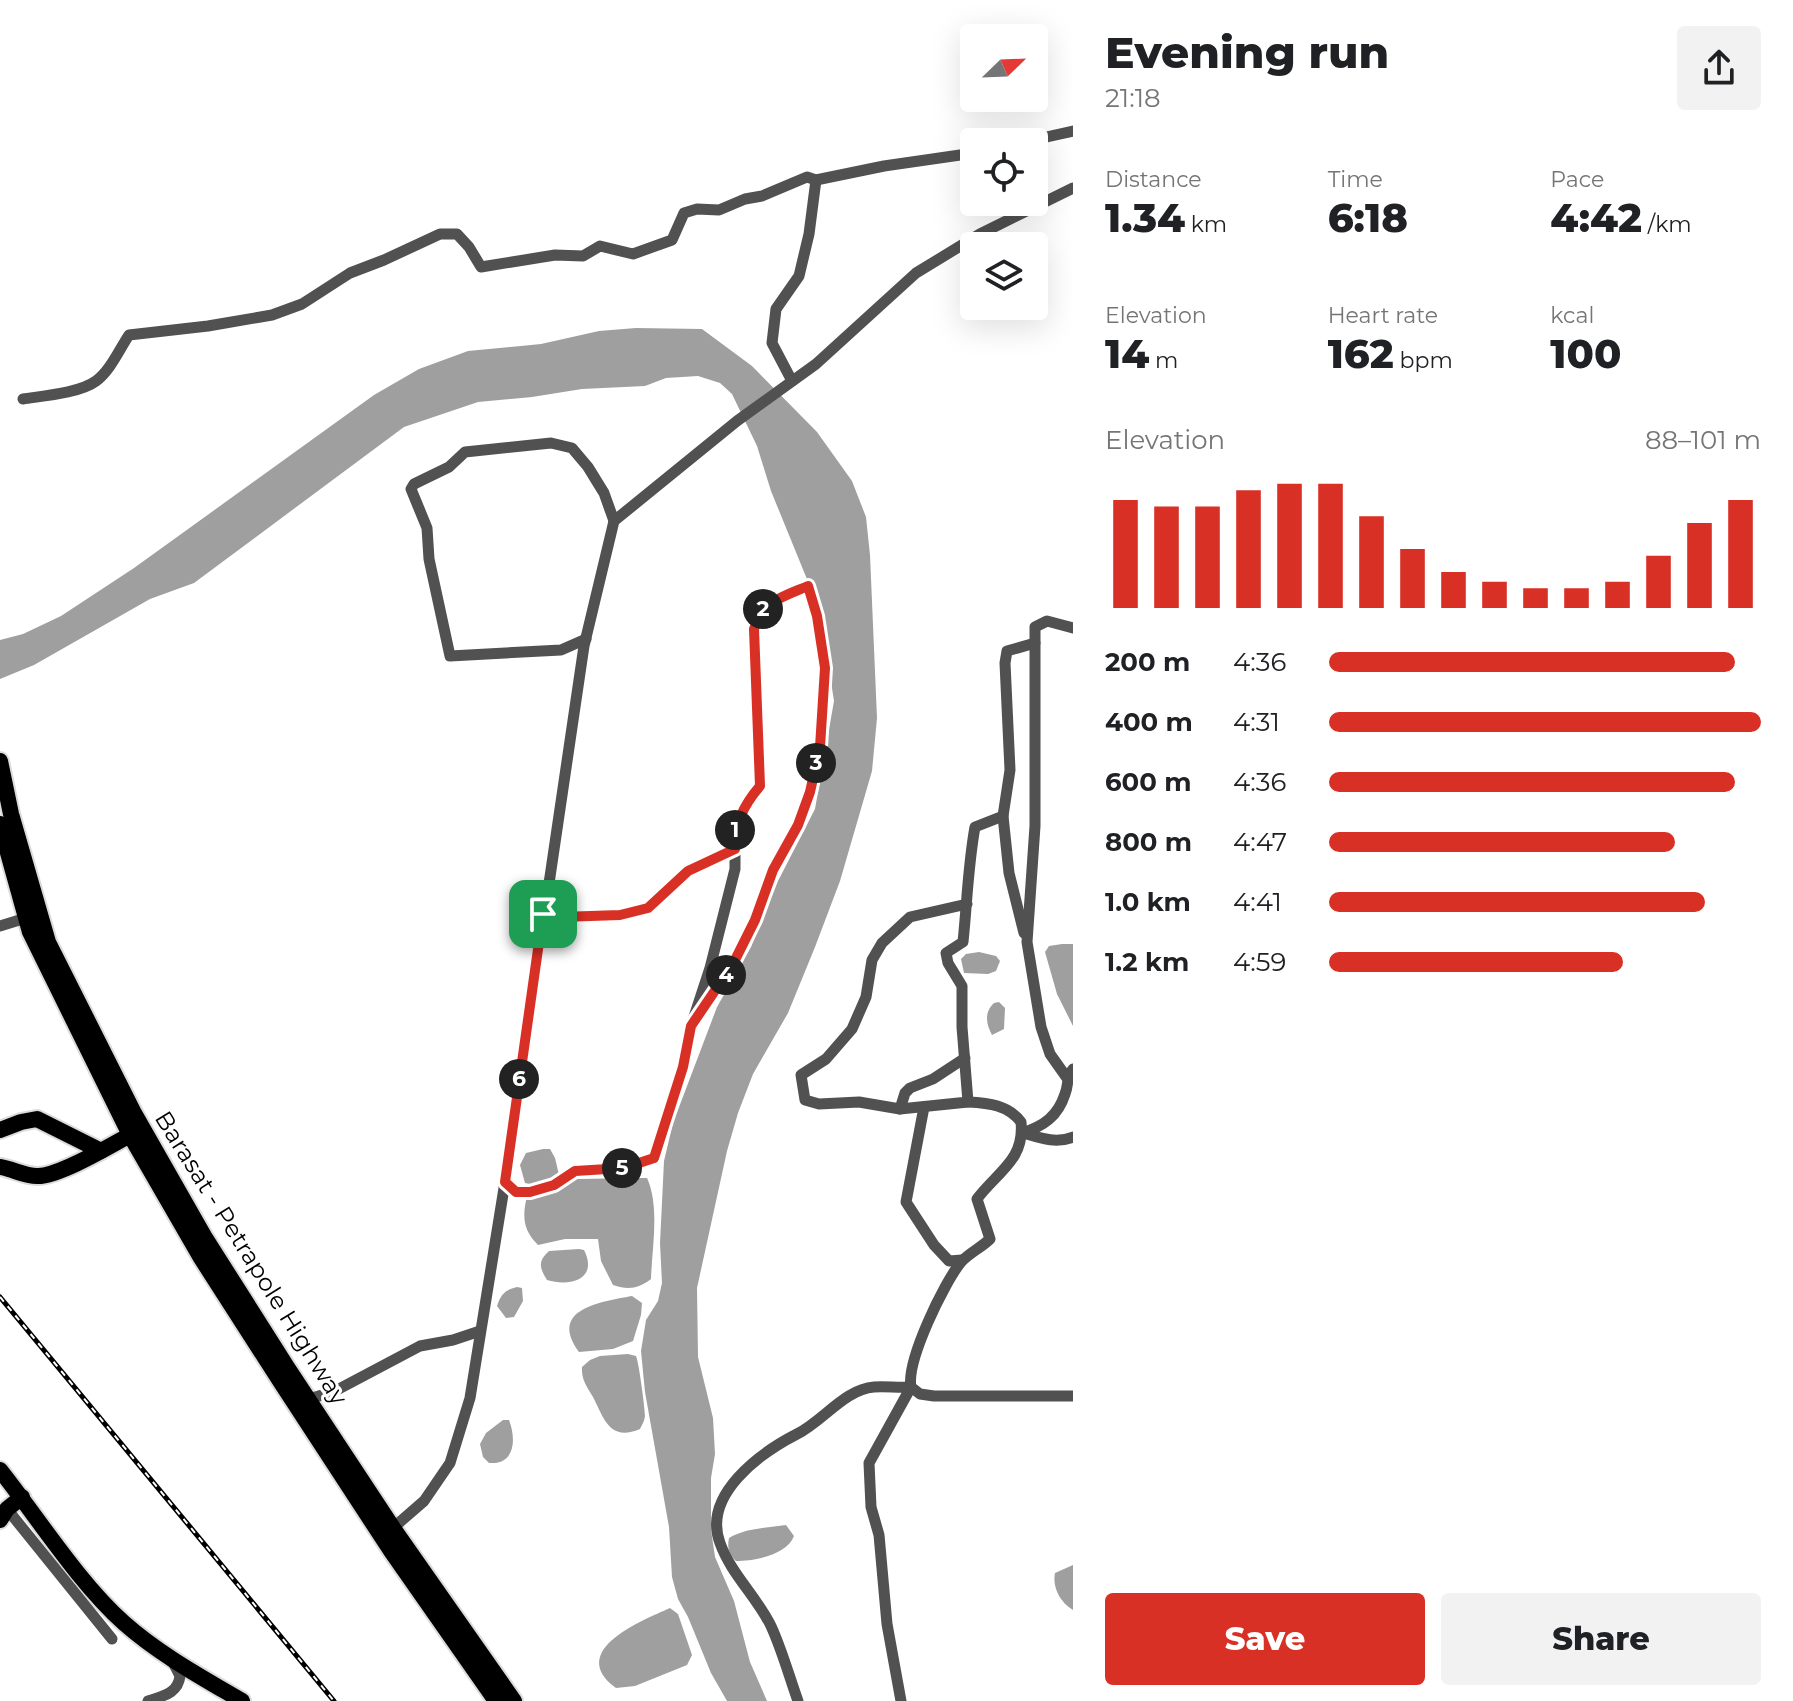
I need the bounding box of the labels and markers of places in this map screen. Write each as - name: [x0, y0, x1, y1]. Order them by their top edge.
- pin: 2: [743, 589, 783, 629]
- pin: 3: [796, 743, 836, 783]
- pin: 1: [715, 810, 755, 850]
- pin: [509, 880, 577, 948]
- pin: 4: [706, 955, 746, 995]
- pin: 6: [499, 1059, 539, 1099]
- pin: 5: [602, 1148, 642, 1188]

